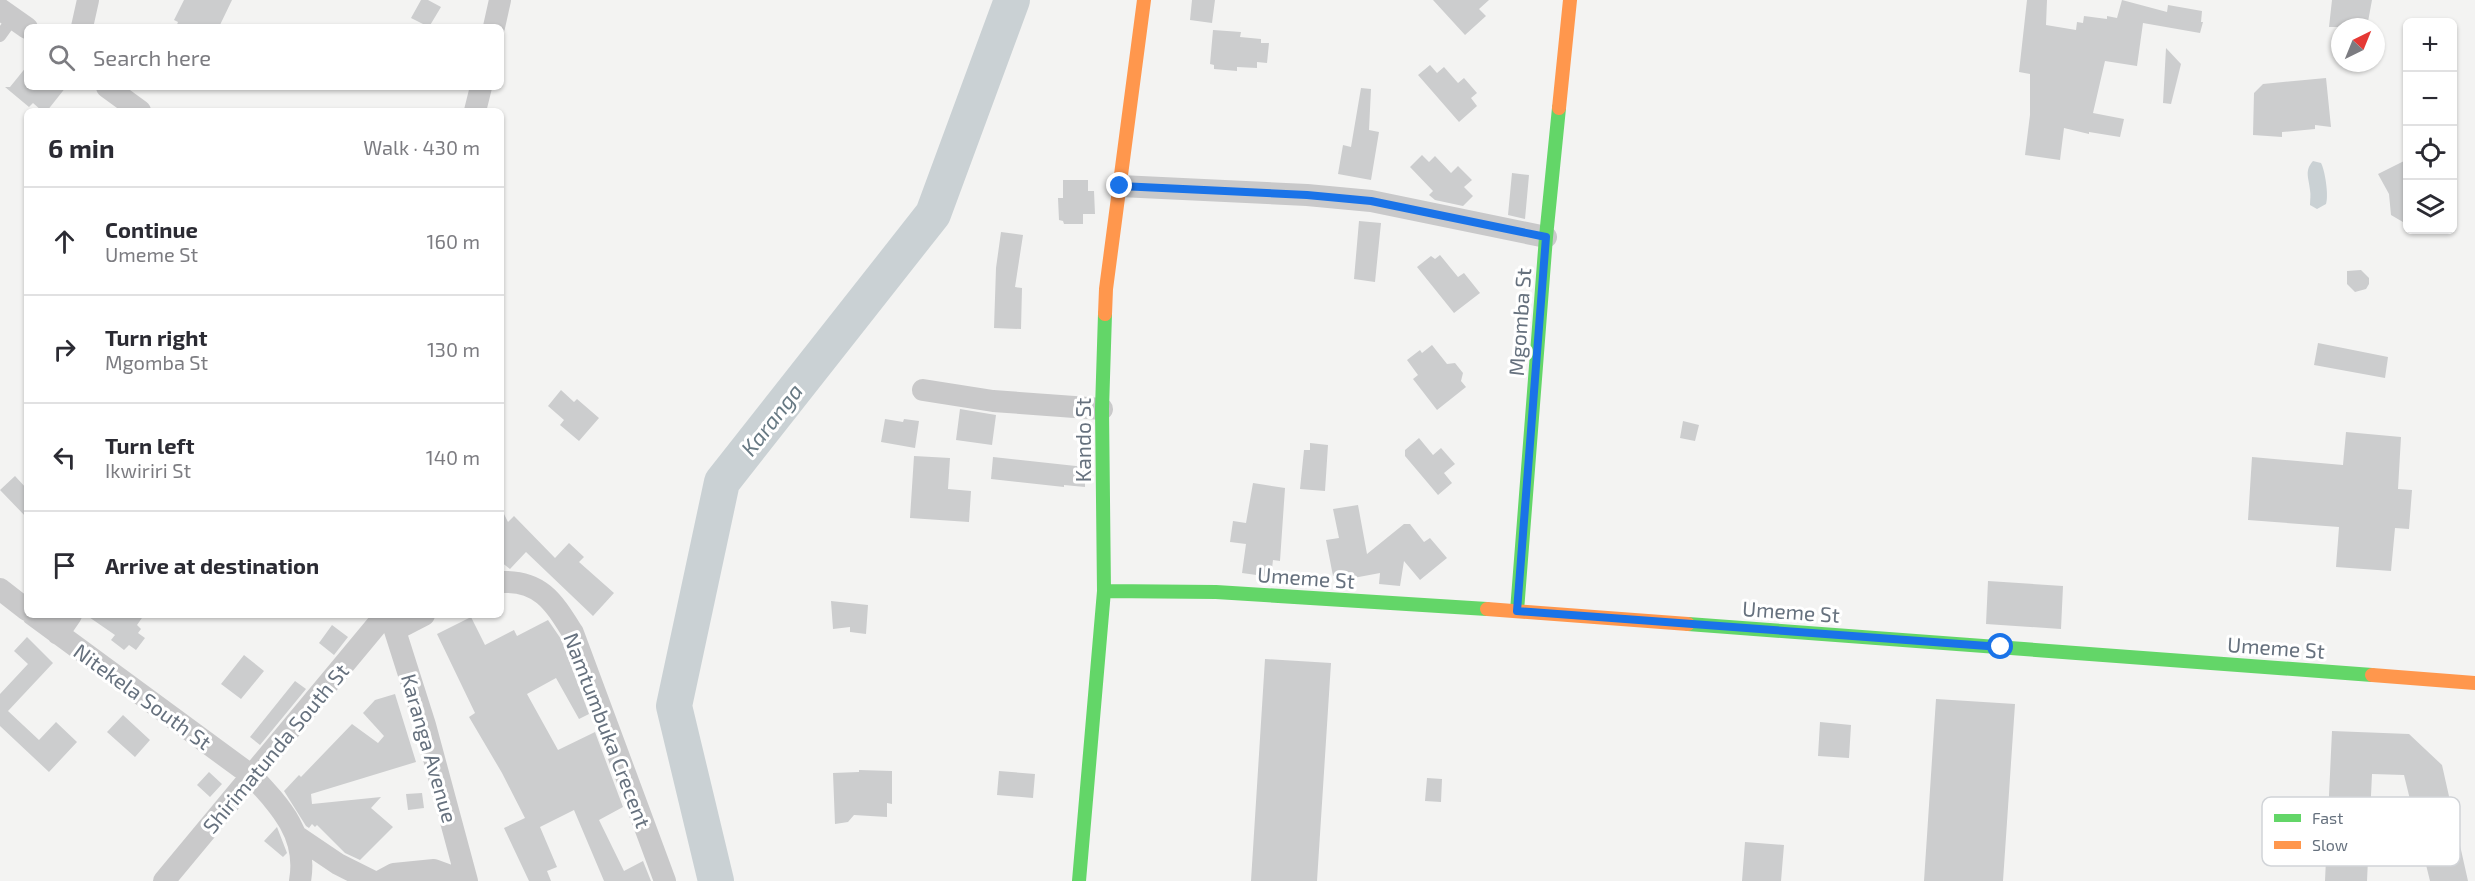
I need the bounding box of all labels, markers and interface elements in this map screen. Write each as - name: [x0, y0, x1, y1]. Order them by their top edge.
- north arrow: [2331, 18, 2385, 72]
- map controls: [2403, 18, 2457, 234]
- button: +: [2403, 18, 2457, 72]
- search box: [24, 24, 504, 90]
- icon: search: [45, 41, 78, 74]
- text: Search here: [93, 44, 211, 70]
- button: −: [2403, 72, 2457, 126]
- button: locate: [2403, 126, 2457, 180]
- text: 6 min: [48, 132, 115, 163]
- text: Walk · 430 m: [363, 135, 480, 159]
- route end: [1106, 172, 1132, 198]
- button: layers: [2403, 180, 2457, 234]
- text: Continue: [105, 216, 198, 242]
- icon: ahead: [48, 225, 81, 258]
- text: 160 m: [427, 229, 480, 253]
- text: Umeme St: [105, 242, 198, 266]
- street label: Mgomba St: [1503, 267, 1535, 377]
- text: Turn right: [105, 324, 207, 350]
- icon: right: [48, 333, 81, 366]
- text: 130 m: [427, 337, 480, 361]
- text: Mgomba St: [105, 350, 208, 374]
- water label: Karanga: [735, 378, 807, 460]
- street label: Kando St: [1070, 398, 1095, 482]
- text: Turn left: [105, 432, 194, 458]
- icon: left: [48, 441, 81, 474]
- text: 140 m: [426, 445, 480, 469]
- text: Ikwiriri St: [105, 458, 191, 482]
- icon: arrive: [48, 549, 81, 582]
- text: Arrive at destination: [105, 552, 319, 578]
- street label: Umeme St: [1256, 561, 1356, 593]
- street label: Umeme St: [1741, 595, 1841, 627]
- street label: Namtumbuka Crecent: [559, 629, 657, 831]
- street label: Umeme St: [2226, 631, 2326, 663]
- route start: [1987, 633, 2013, 659]
- street label: Nitekela South St: [69, 638, 217, 754]
- street label: Shirimatunda South St: [197, 658, 353, 838]
- street label: Karanga Avenue: [397, 671, 463, 825]
- legend: [2262, 797, 2460, 866]
- text: Fast: [2312, 808, 2343, 827]
- text: Slow: [2312, 835, 2348, 854]

